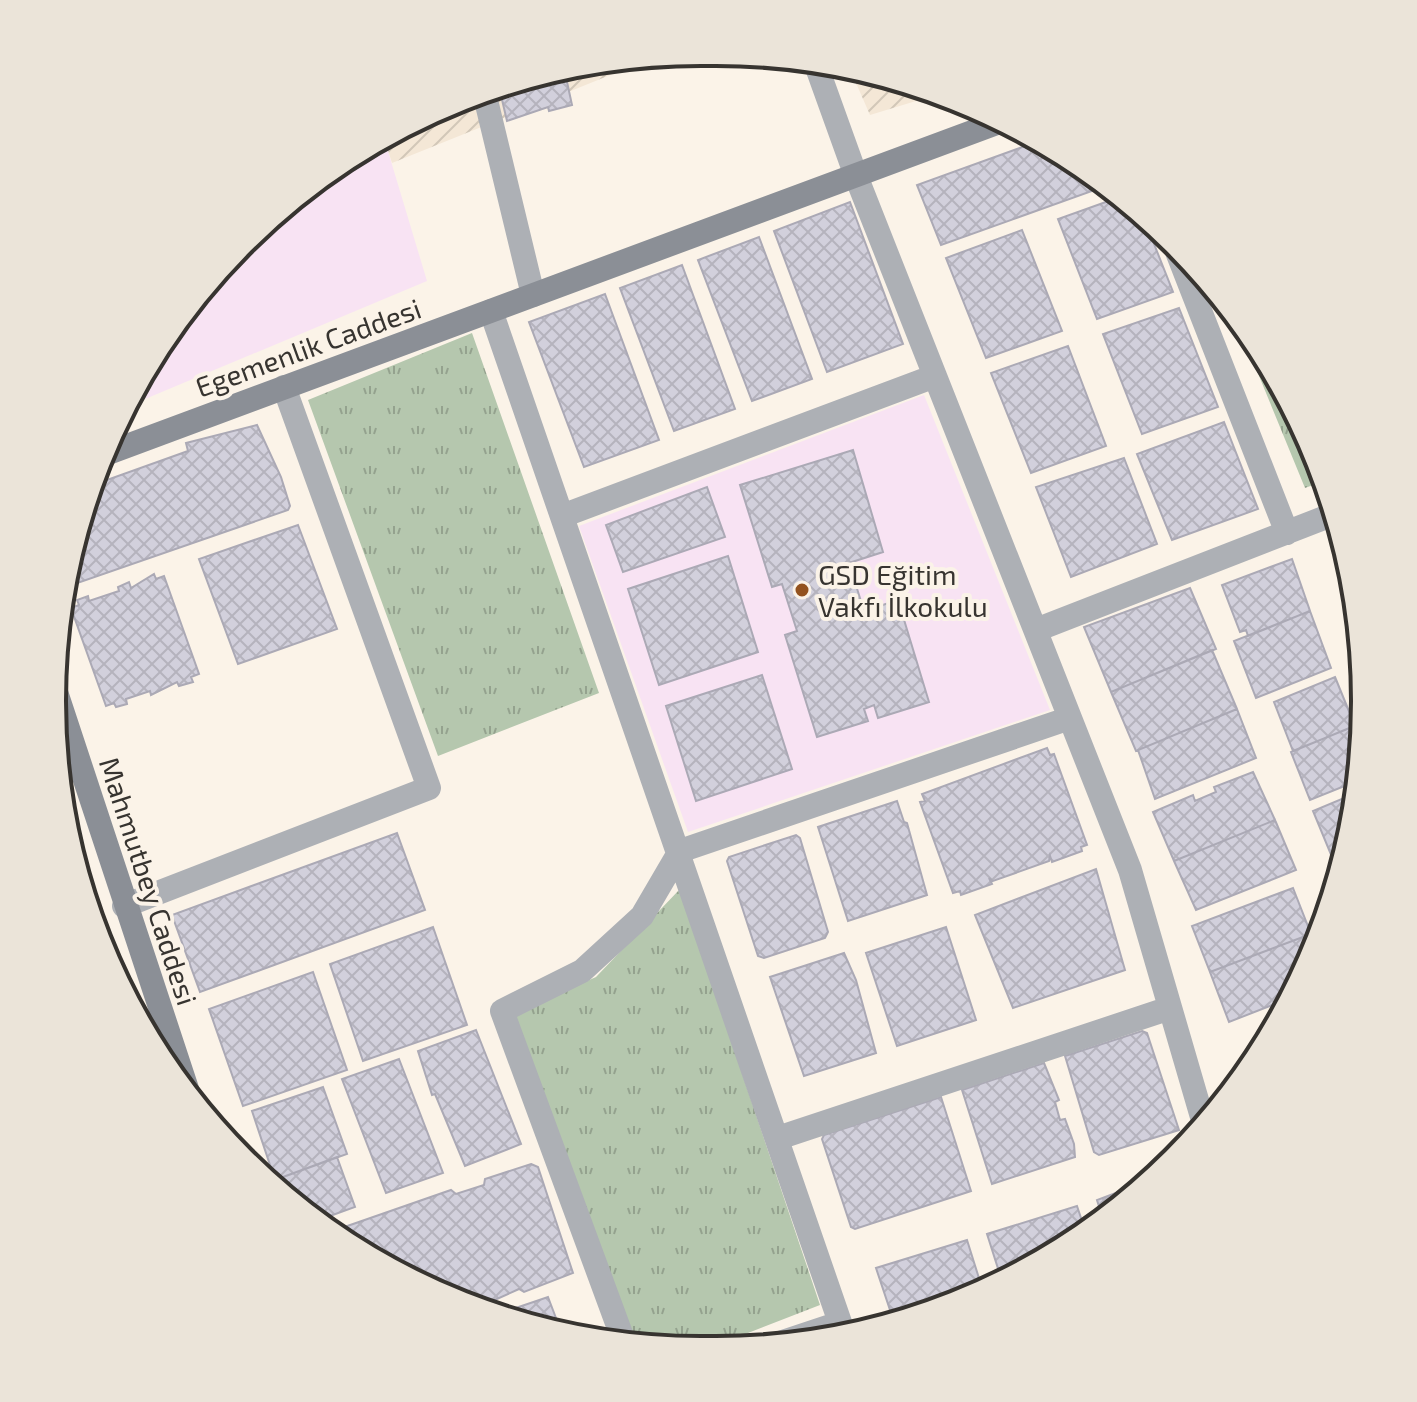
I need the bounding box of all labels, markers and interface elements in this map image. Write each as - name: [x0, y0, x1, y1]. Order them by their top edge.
- street label: Egemenlik Caddesi: [191, 290, 425, 404]
- place label: GSD Eğitim Vakfı İlkokulu: [818, 557, 988, 623]
- marker: GSD Eğitim Vakfı İlkokulu: [793, 581, 811, 599]
- street label: Mahmutbey Caddesi: [93, 753, 205, 1009]

